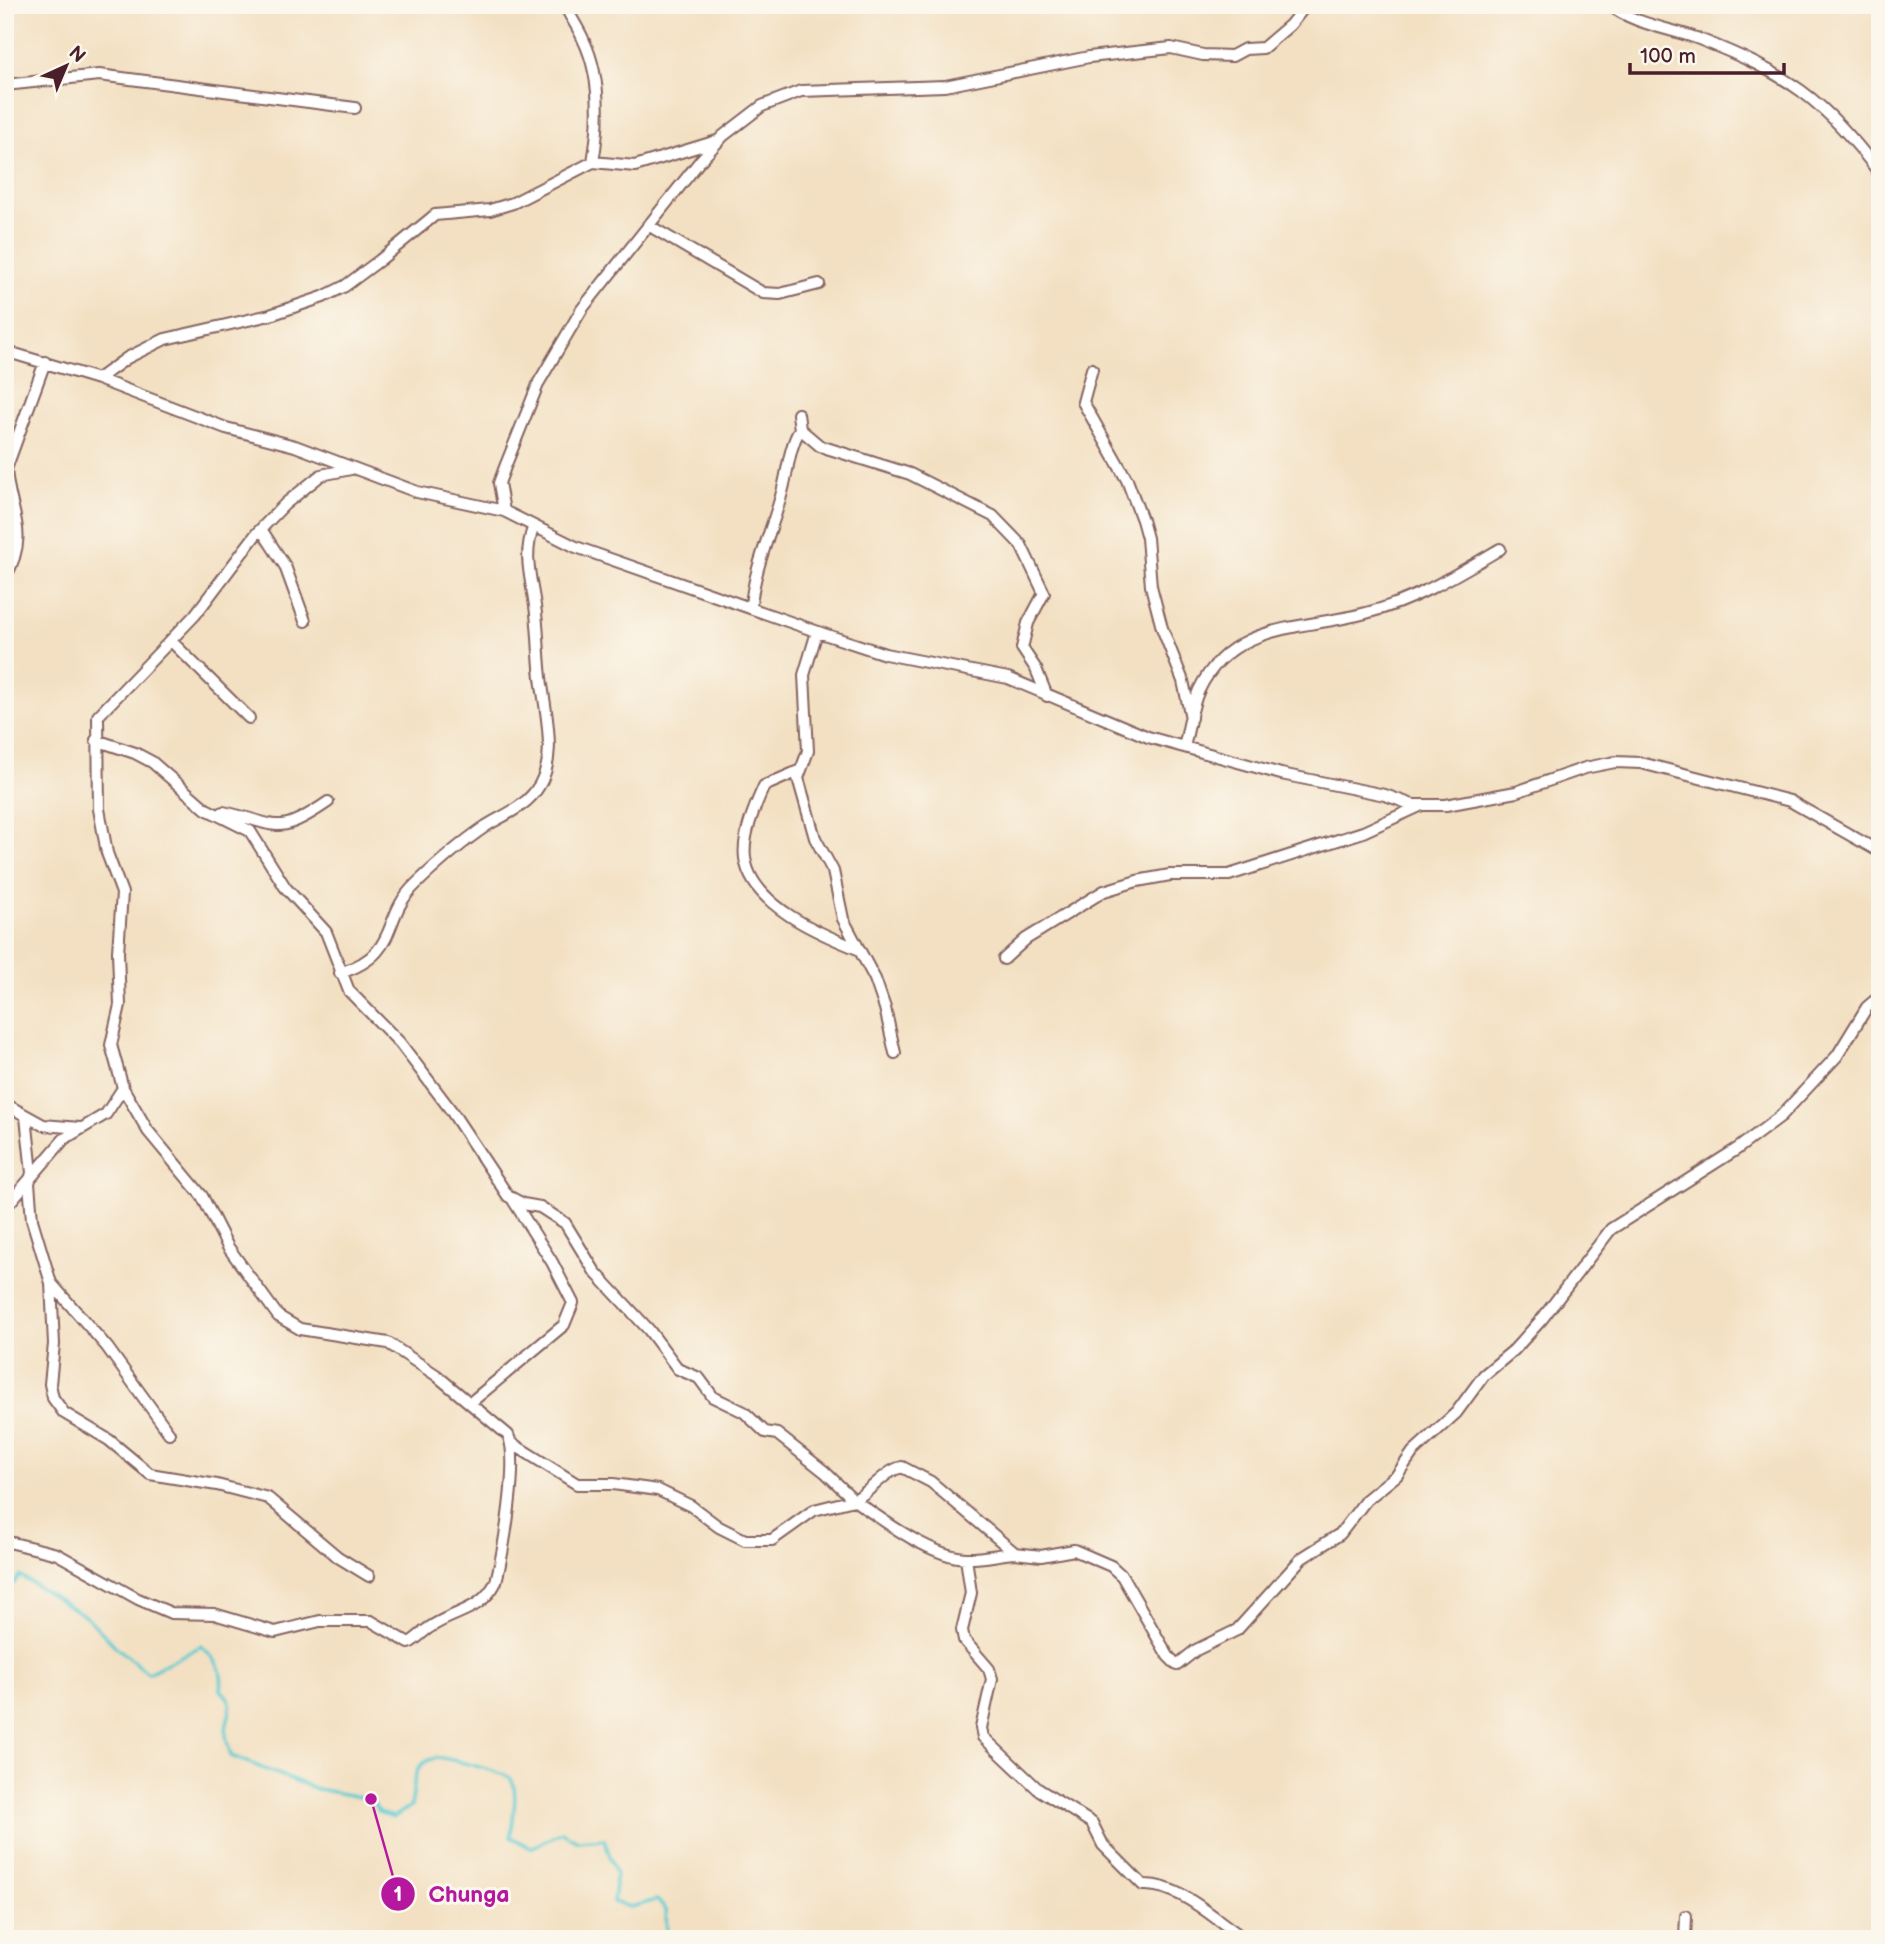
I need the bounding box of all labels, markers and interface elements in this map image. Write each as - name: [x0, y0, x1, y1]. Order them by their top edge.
- north arrow: [32, 32, 102, 102]
- scale bar: [1630, 32, 1784, 76]
- text: N: [64, 42, 90, 68]
- text: 100 m: [1640, 44, 1696, 69]
- callout: Chunga: [380, 1872, 524, 1916]
- text: Chunga: [429, 1881, 509, 1909]
- text: 1: [394, 1882, 402, 1907]

